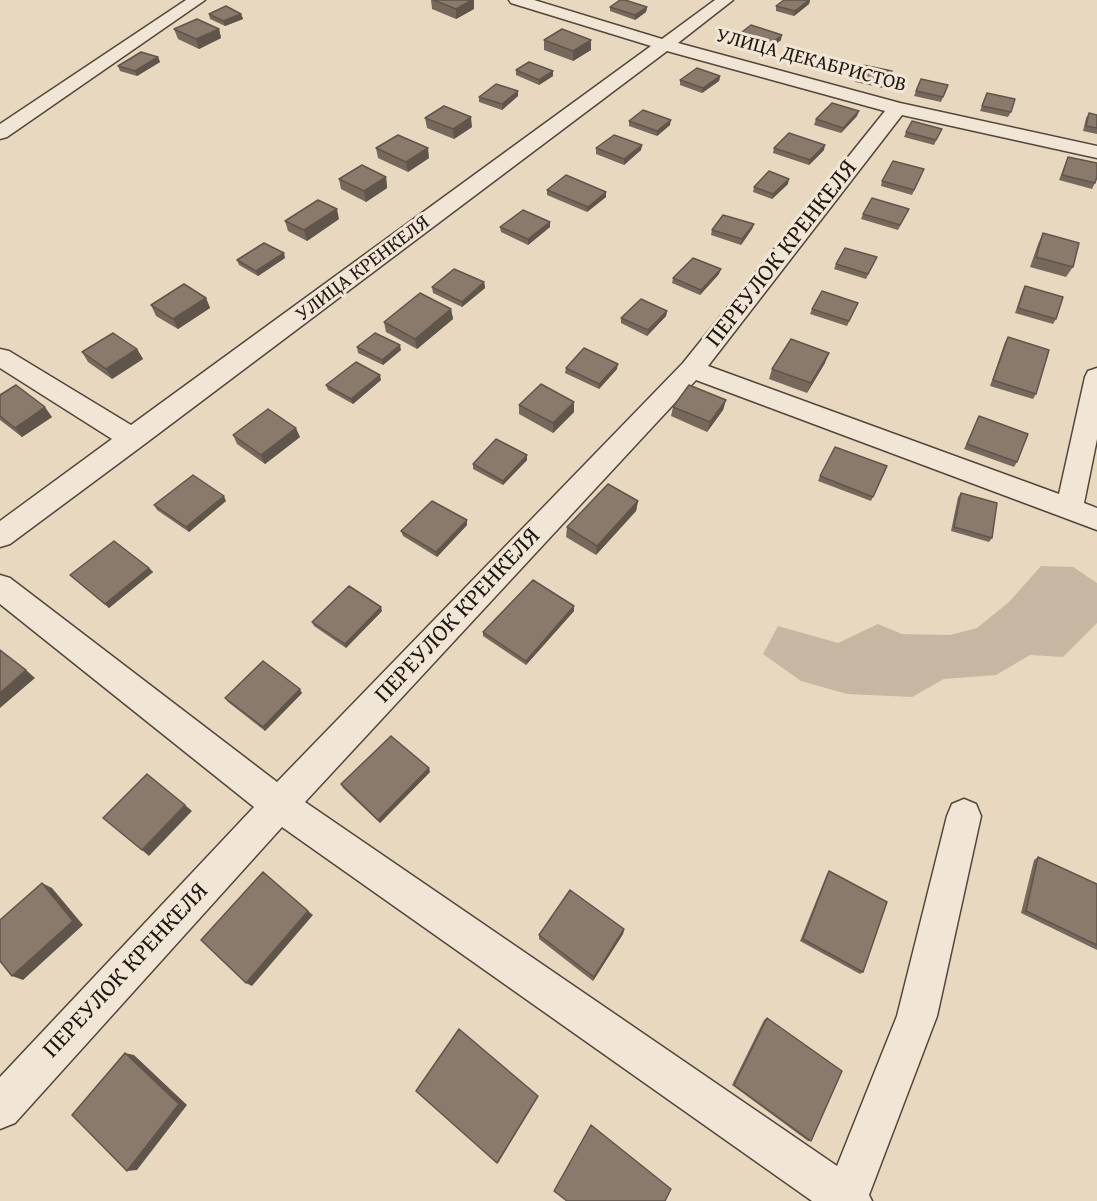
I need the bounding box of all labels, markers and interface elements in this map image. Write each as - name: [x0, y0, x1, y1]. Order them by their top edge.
- street label: УЛИЦА ДЕКАБРИСТОВ: [713, 24, 909, 98]
- street label: ПЕРЕУЛОК КРЕНКЕЛЯ: [700, 155, 864, 353]
- street label: УЛИЦА КРЕНКЕЛЯ: [291, 211, 435, 327]
- street label: ПЕРЕУЛОК КРЕНКЕЛЯ: [369, 522, 547, 710]
- street label: ПЕРЕУЛОК КРЕНКЕЛЯ: [37, 877, 215, 1065]

